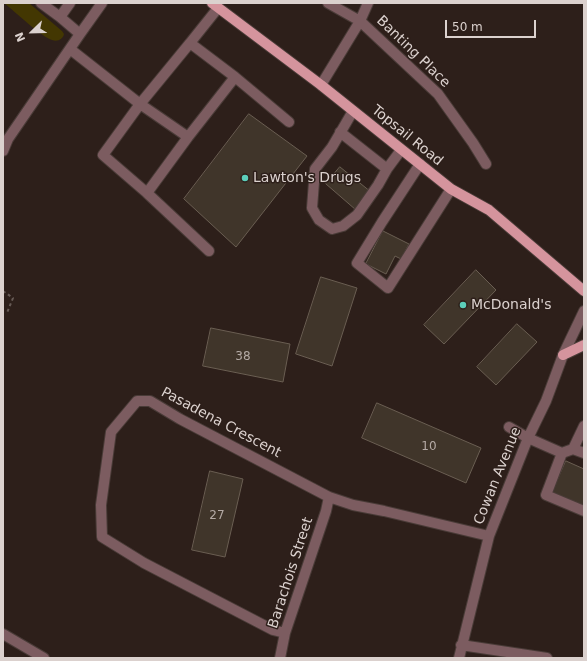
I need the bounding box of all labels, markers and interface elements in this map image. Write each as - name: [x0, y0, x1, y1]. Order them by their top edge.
- north arrow: [12, 12, 52, 52]
- scale bar: [447, 12, 538, 38]
- street label: Banting Place: [373, 13, 453, 91]
- text: 50 m: [452, 20, 483, 34]
- text: N: [13, 30, 28, 44]
- street label: Topsail Road: [368, 102, 446, 170]
- place label: Lawton's Drugs: [253, 170, 361, 186]
- marker: Lawton's Drugs: [240, 173, 250, 183]
- place label: McDonald's: [471, 297, 551, 313]
- marker: McDonald's: [458, 300, 468, 310]
- house number: 38: [235, 350, 251, 364]
- street label: Pasadena Crescent: [158, 384, 284, 462]
- street label: Cowan Avenue: [471, 425, 525, 527]
- house number: 10: [421, 440, 437, 454]
- house number: 27: [209, 509, 225, 523]
- street label: Barachois Street: [265, 515, 317, 631]

